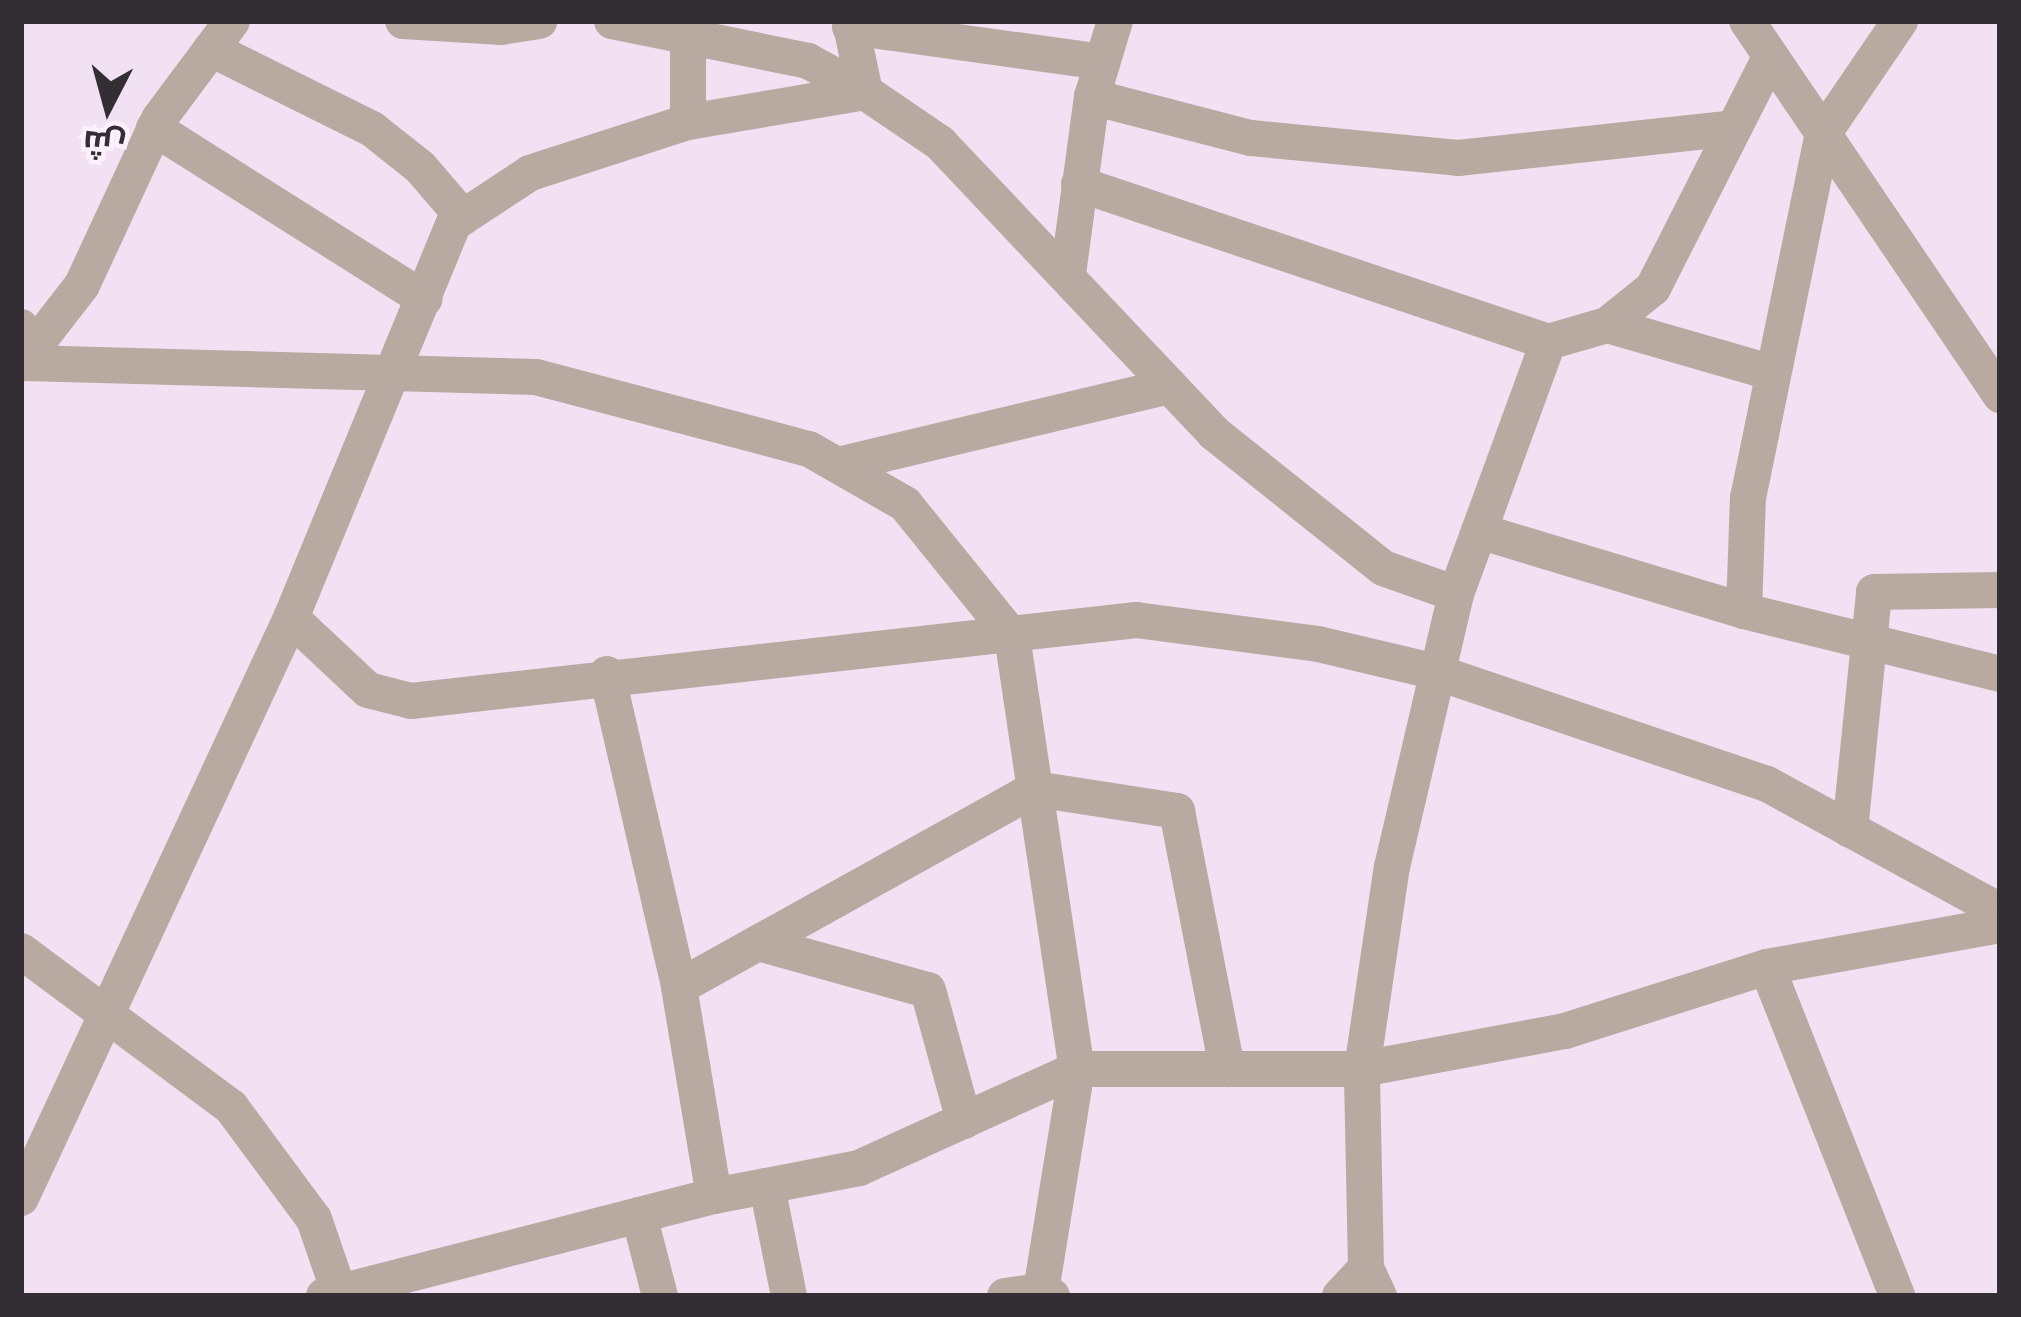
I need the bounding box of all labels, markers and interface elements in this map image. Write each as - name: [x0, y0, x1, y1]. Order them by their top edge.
- north arrow: [48, 48, 168, 168]
- text: ش: [81, 122, 127, 166]

